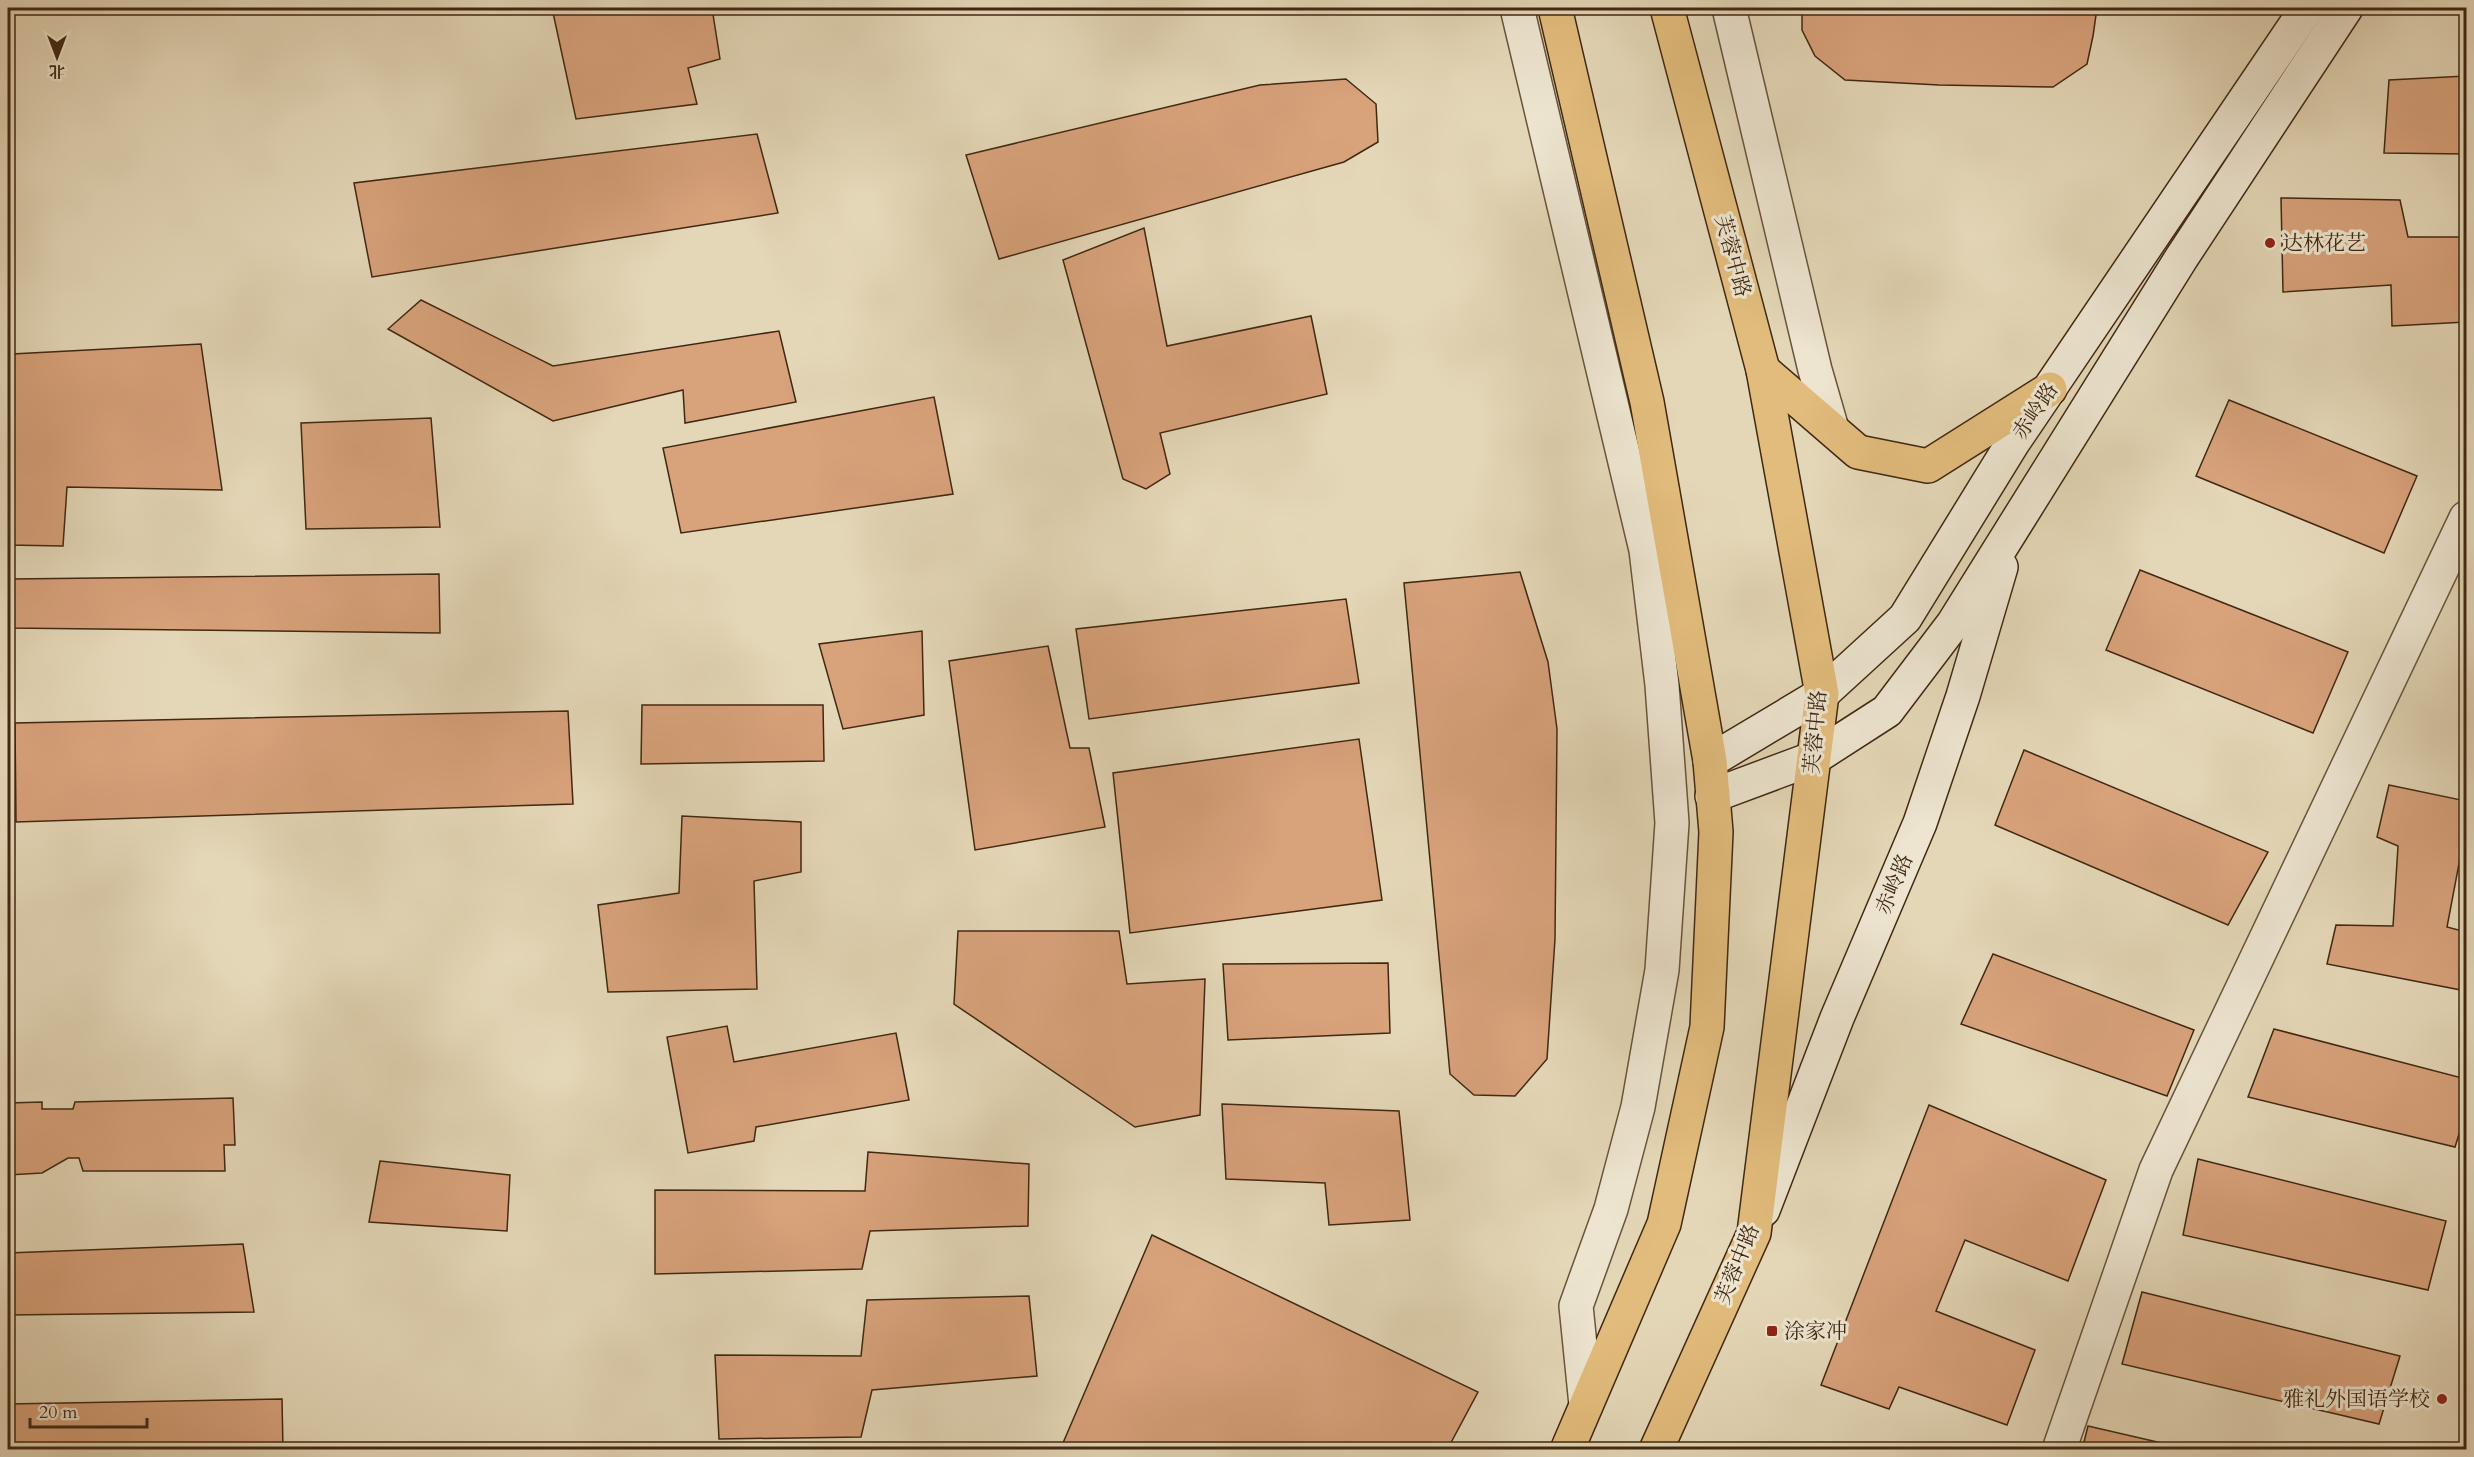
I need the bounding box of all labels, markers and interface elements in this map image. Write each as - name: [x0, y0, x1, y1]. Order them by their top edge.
- north arrow: [27, 27, 87, 87]
- text: 北: [49, 60, 65, 82]
- street label: 芙蓉中路: [1708, 212, 1757, 300]
- place label: 达林花艺: [2282, 229, 2366, 258]
- marker: 达林花艺: [2263, 236, 2277, 250]
- street label: 赤岭路: [2006, 377, 2065, 446]
- street label: 芙蓉中路: [1797, 689, 1834, 775]
- street label: 赤岭路: [1869, 850, 1920, 919]
- street label: 芙蓉中路: [1708, 1220, 1767, 1309]
- place label: 涂家冲: [1784, 1317, 1847, 1346]
- marker: 涂家冲: [1765, 1324, 1779, 1338]
- place label: 雅礼外国语学校: [2283, 1385, 2430, 1414]
- scale bar: [30, 1391, 147, 1429]
- marker: 雅礼外国语学校: [2435, 1392, 2449, 1406]
- text: 20 m: [39, 1400, 78, 1425]

